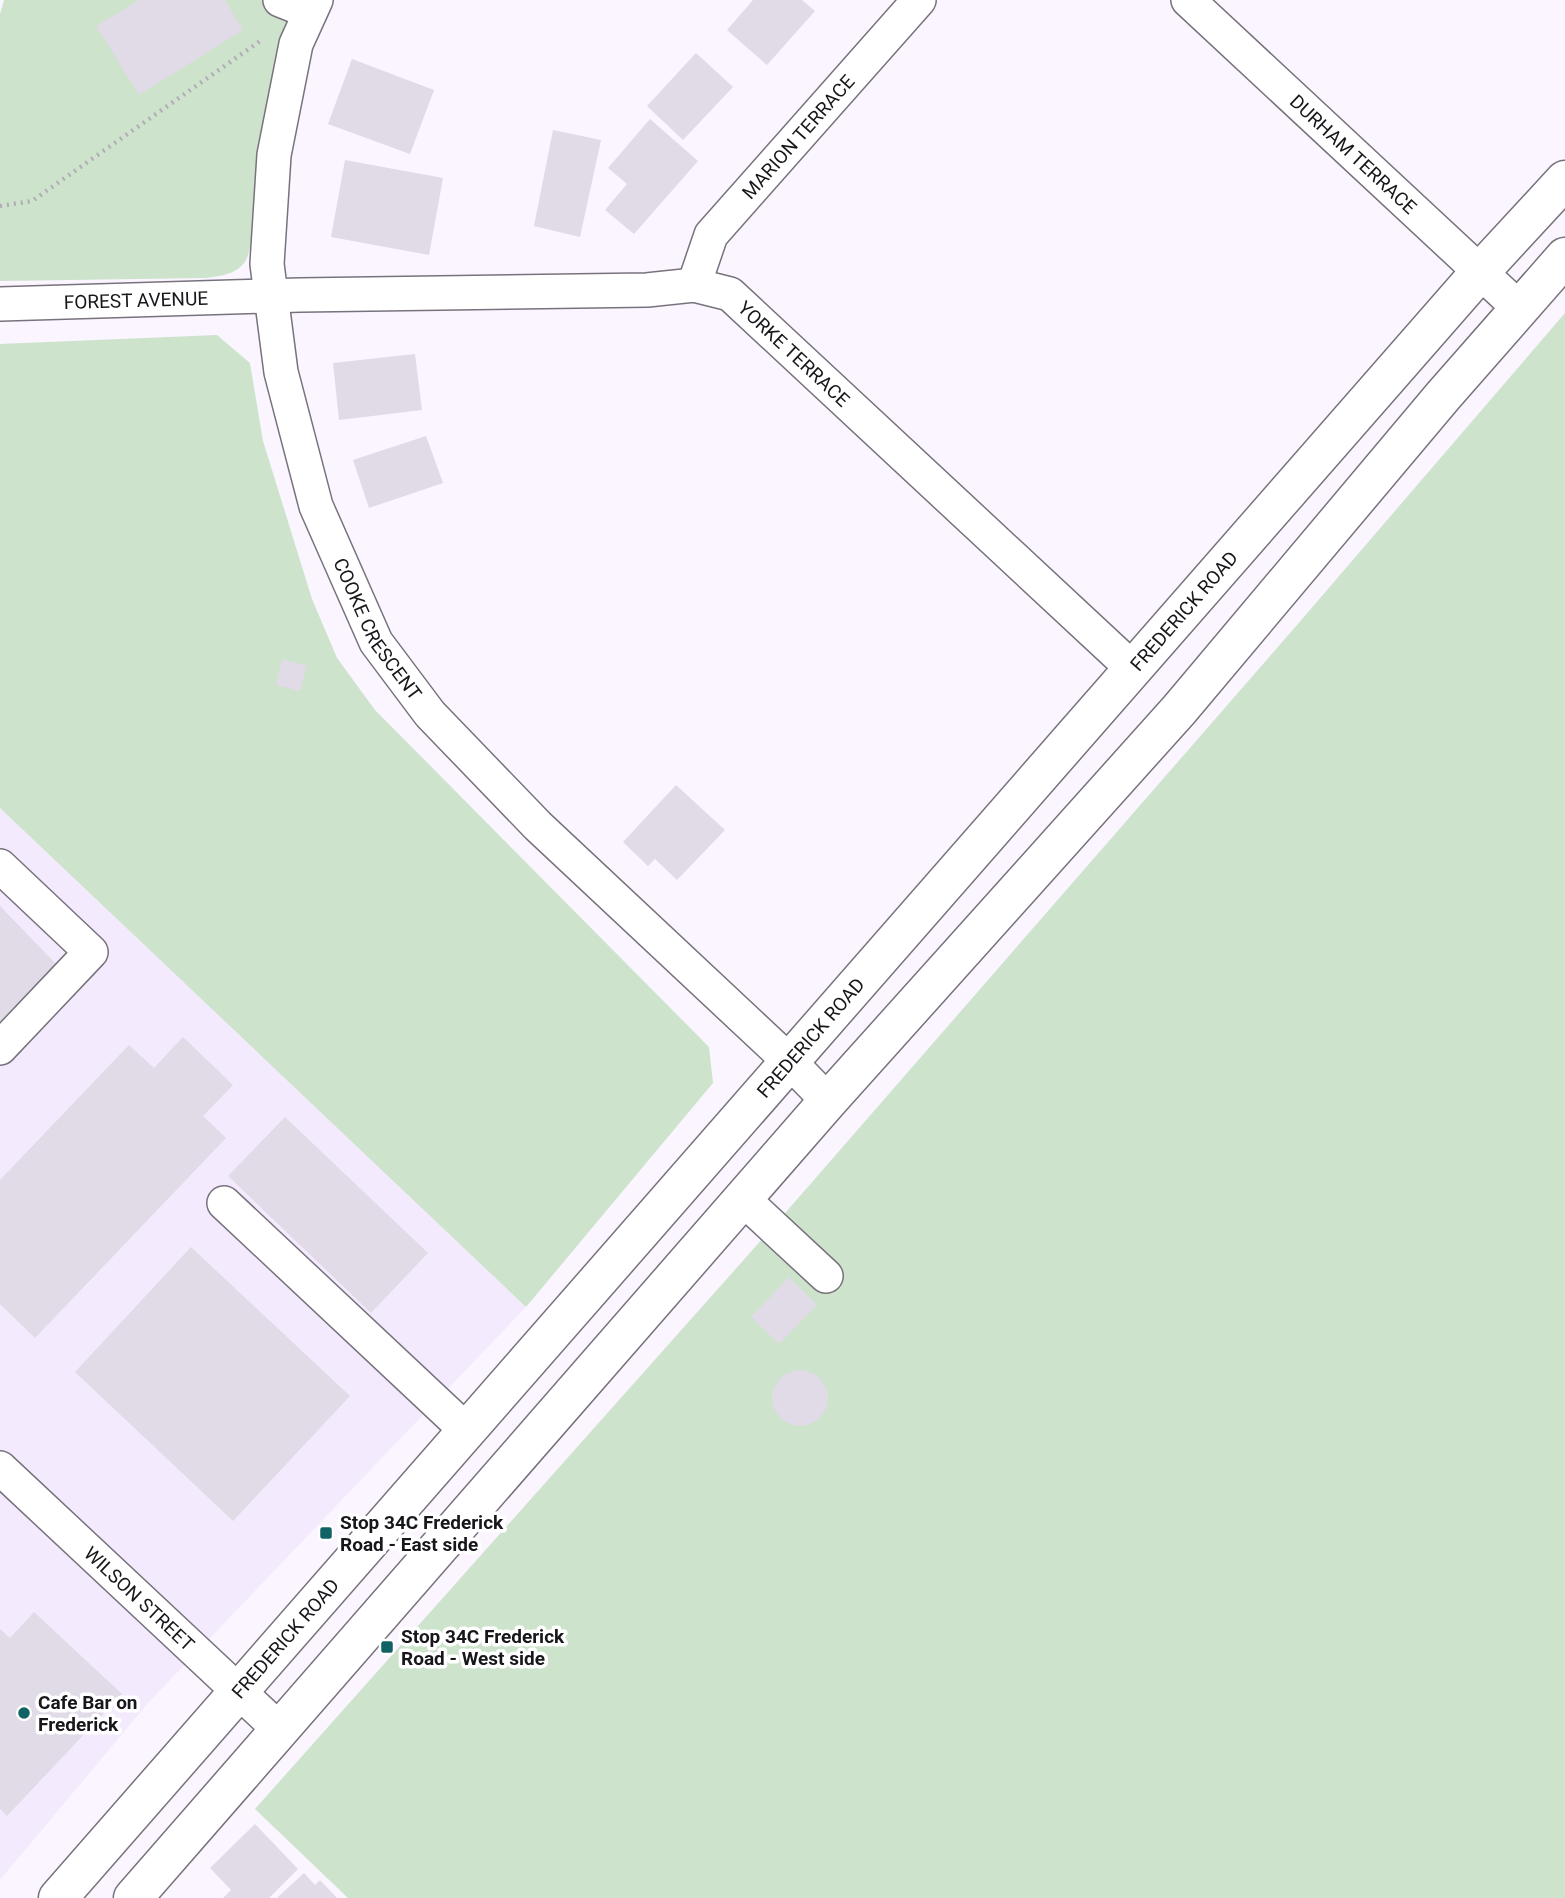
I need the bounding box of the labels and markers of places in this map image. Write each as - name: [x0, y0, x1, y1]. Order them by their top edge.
- place label: Stop 34C Frederick Road - East side: [340, 1511, 504, 1556]
- marker: Stop 34C Frederick Road - East side: [318, 1525, 334, 1541]
- place label: Stop 34C Frederick Road - West side: [401, 1625, 565, 1670]
- marker: Stop 34C Frederick Road - West side: [379, 1639, 395, 1655]
- place label: Cafe Bar on Frederick: [38, 1691, 138, 1736]
- marker: Cafe Bar on Frederick: [16, 1705, 32, 1721]

